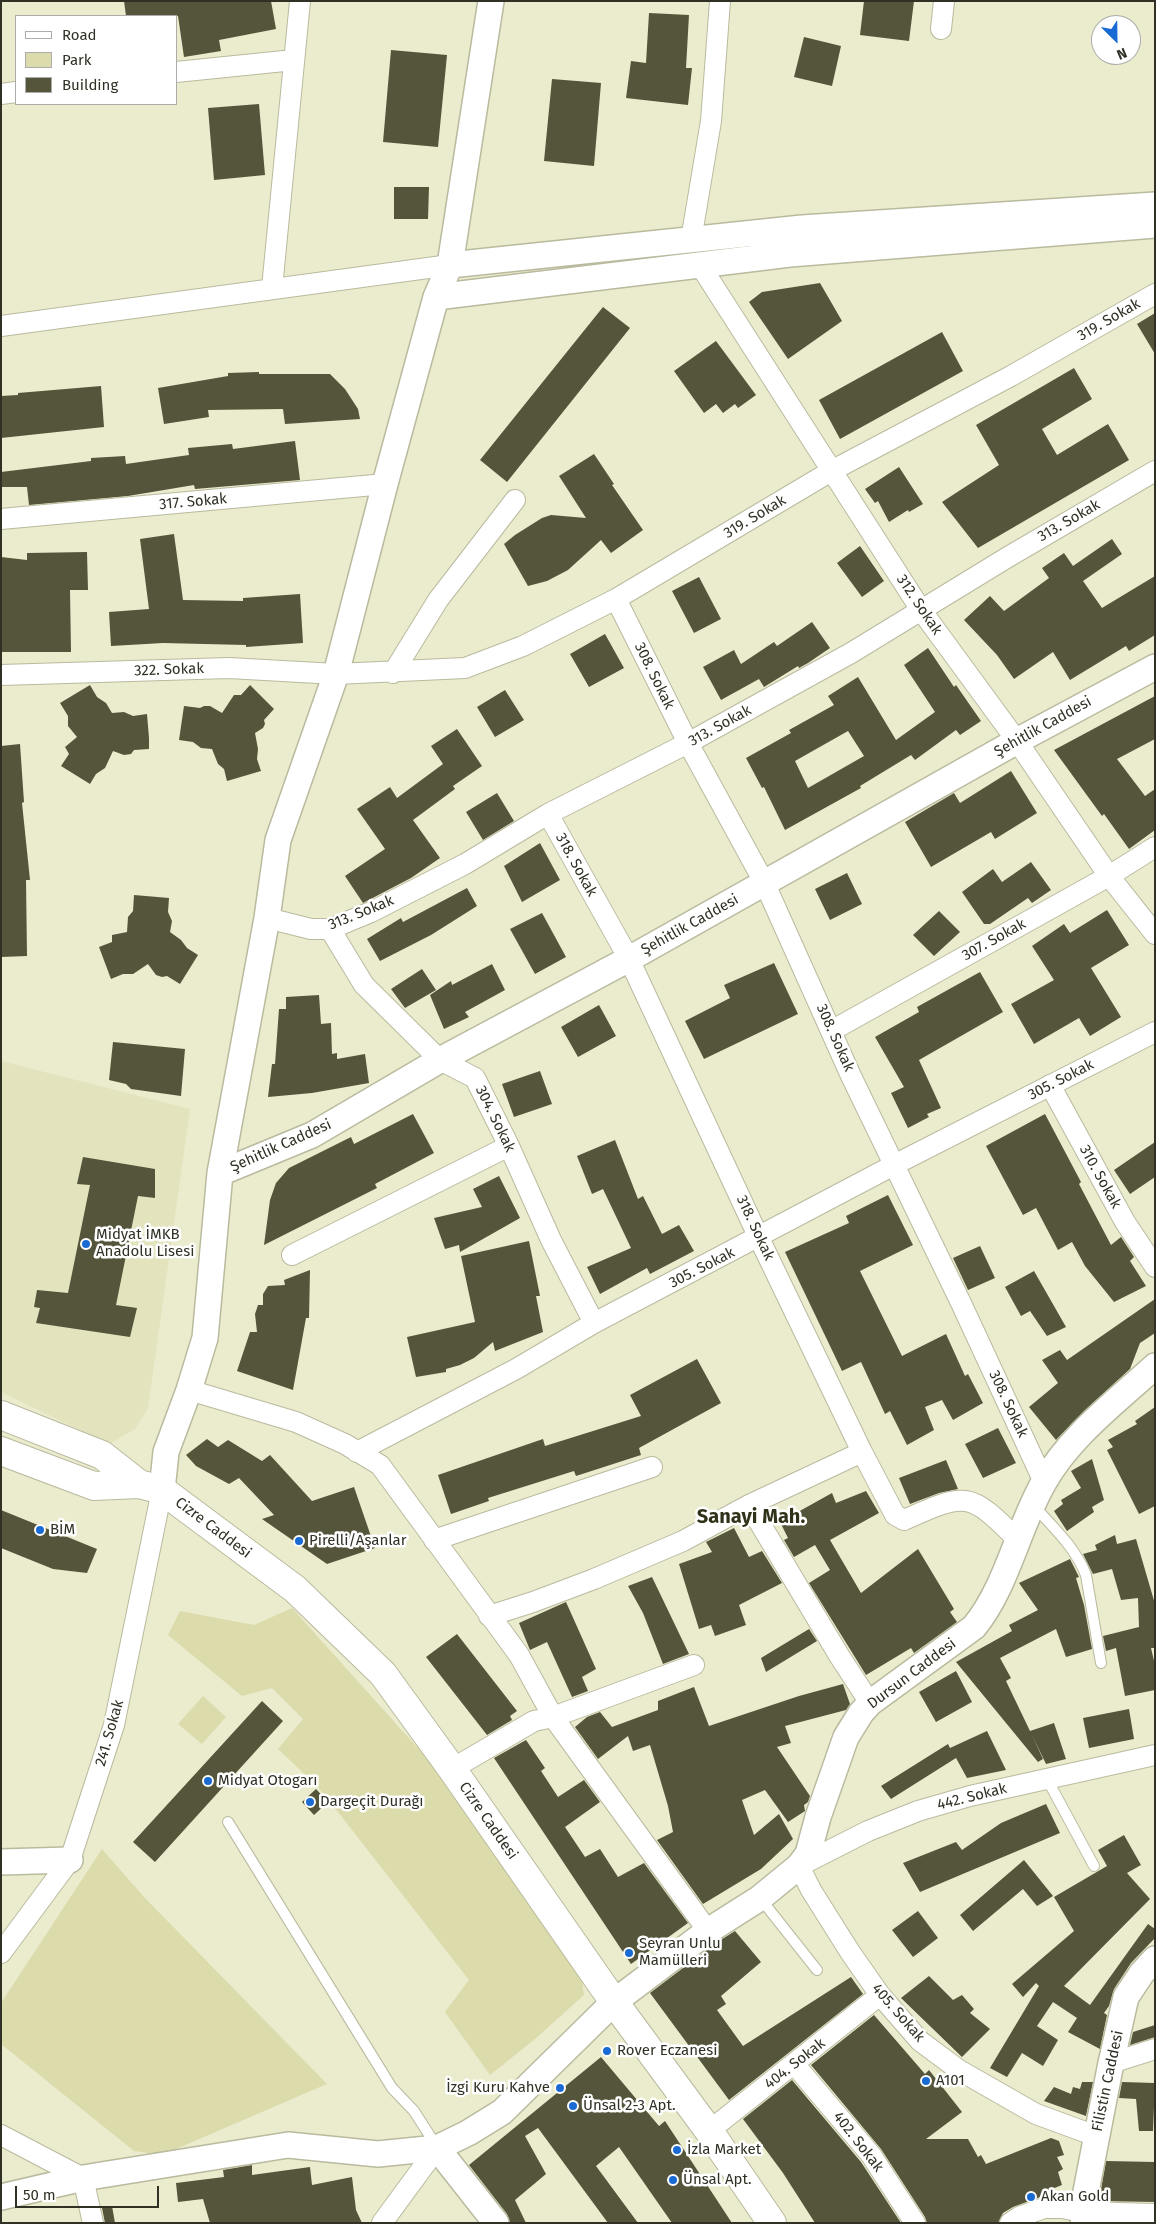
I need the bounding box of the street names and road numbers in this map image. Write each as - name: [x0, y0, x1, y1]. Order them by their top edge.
- street label: 319. Sokak: [1074, 295, 1144, 345]
- street label: 317. Sokak: [158, 490, 228, 514]
- street label: 319. Sokak: [721, 491, 789, 543]
- street label: 313. Sokak: [1035, 496, 1103, 546]
- street label: 312. Sokak: [892, 571, 946, 639]
- street label: 308. Sokak: [630, 640, 678, 712]
- street label: 322. Sokak: [134, 660, 204, 680]
- street label: Şehitlik Caddesi: [991, 693, 1095, 761]
- street label: 313. Sokak: [686, 701, 754, 751]
- street label: 318. Sokak: [551, 830, 601, 900]
- street label: Şehitlik Caddesi: [638, 891, 742, 959]
- street label: 313. Sokak: [326, 892, 396, 934]
- street label: 307. Sokak: [959, 915, 1029, 965]
- street label: 308. Sokak: [812, 1001, 858, 1075]
- street label: 305. Sokak: [1025, 1056, 1097, 1104]
- street label: 304. Sokak: [471, 1083, 519, 1155]
- street label: Şehitlik Caddesi: [228, 1116, 334, 1176]
- street label: 310. Sokak: [1075, 1142, 1125, 1212]
- street label: 318. Sokak: [732, 1193, 778, 1263]
- street label: 305. Sokak: [666, 1244, 738, 1292]
- street label: 308. Sokak: [985, 1368, 1031, 1440]
- street label: Cizre Caddesi: [171, 1494, 255, 1562]
- street label: Dursun Caddesi: [864, 1635, 960, 1713]
- street label: 241. Sokak: [92, 1698, 128, 1768]
- street label: Cizre Caddesi: [455, 1779, 521, 1863]
- street label: 442. Sokak: [935, 1780, 1009, 1814]
- street label: 405. Sokak: [868, 1980, 928, 2046]
- street label: Filistin Caddesi: [1089, 2029, 1127, 2133]
- street label: 404. Sokak: [761, 2035, 829, 2093]
- street label: 402. Sokak: [829, 2108, 887, 2176]

